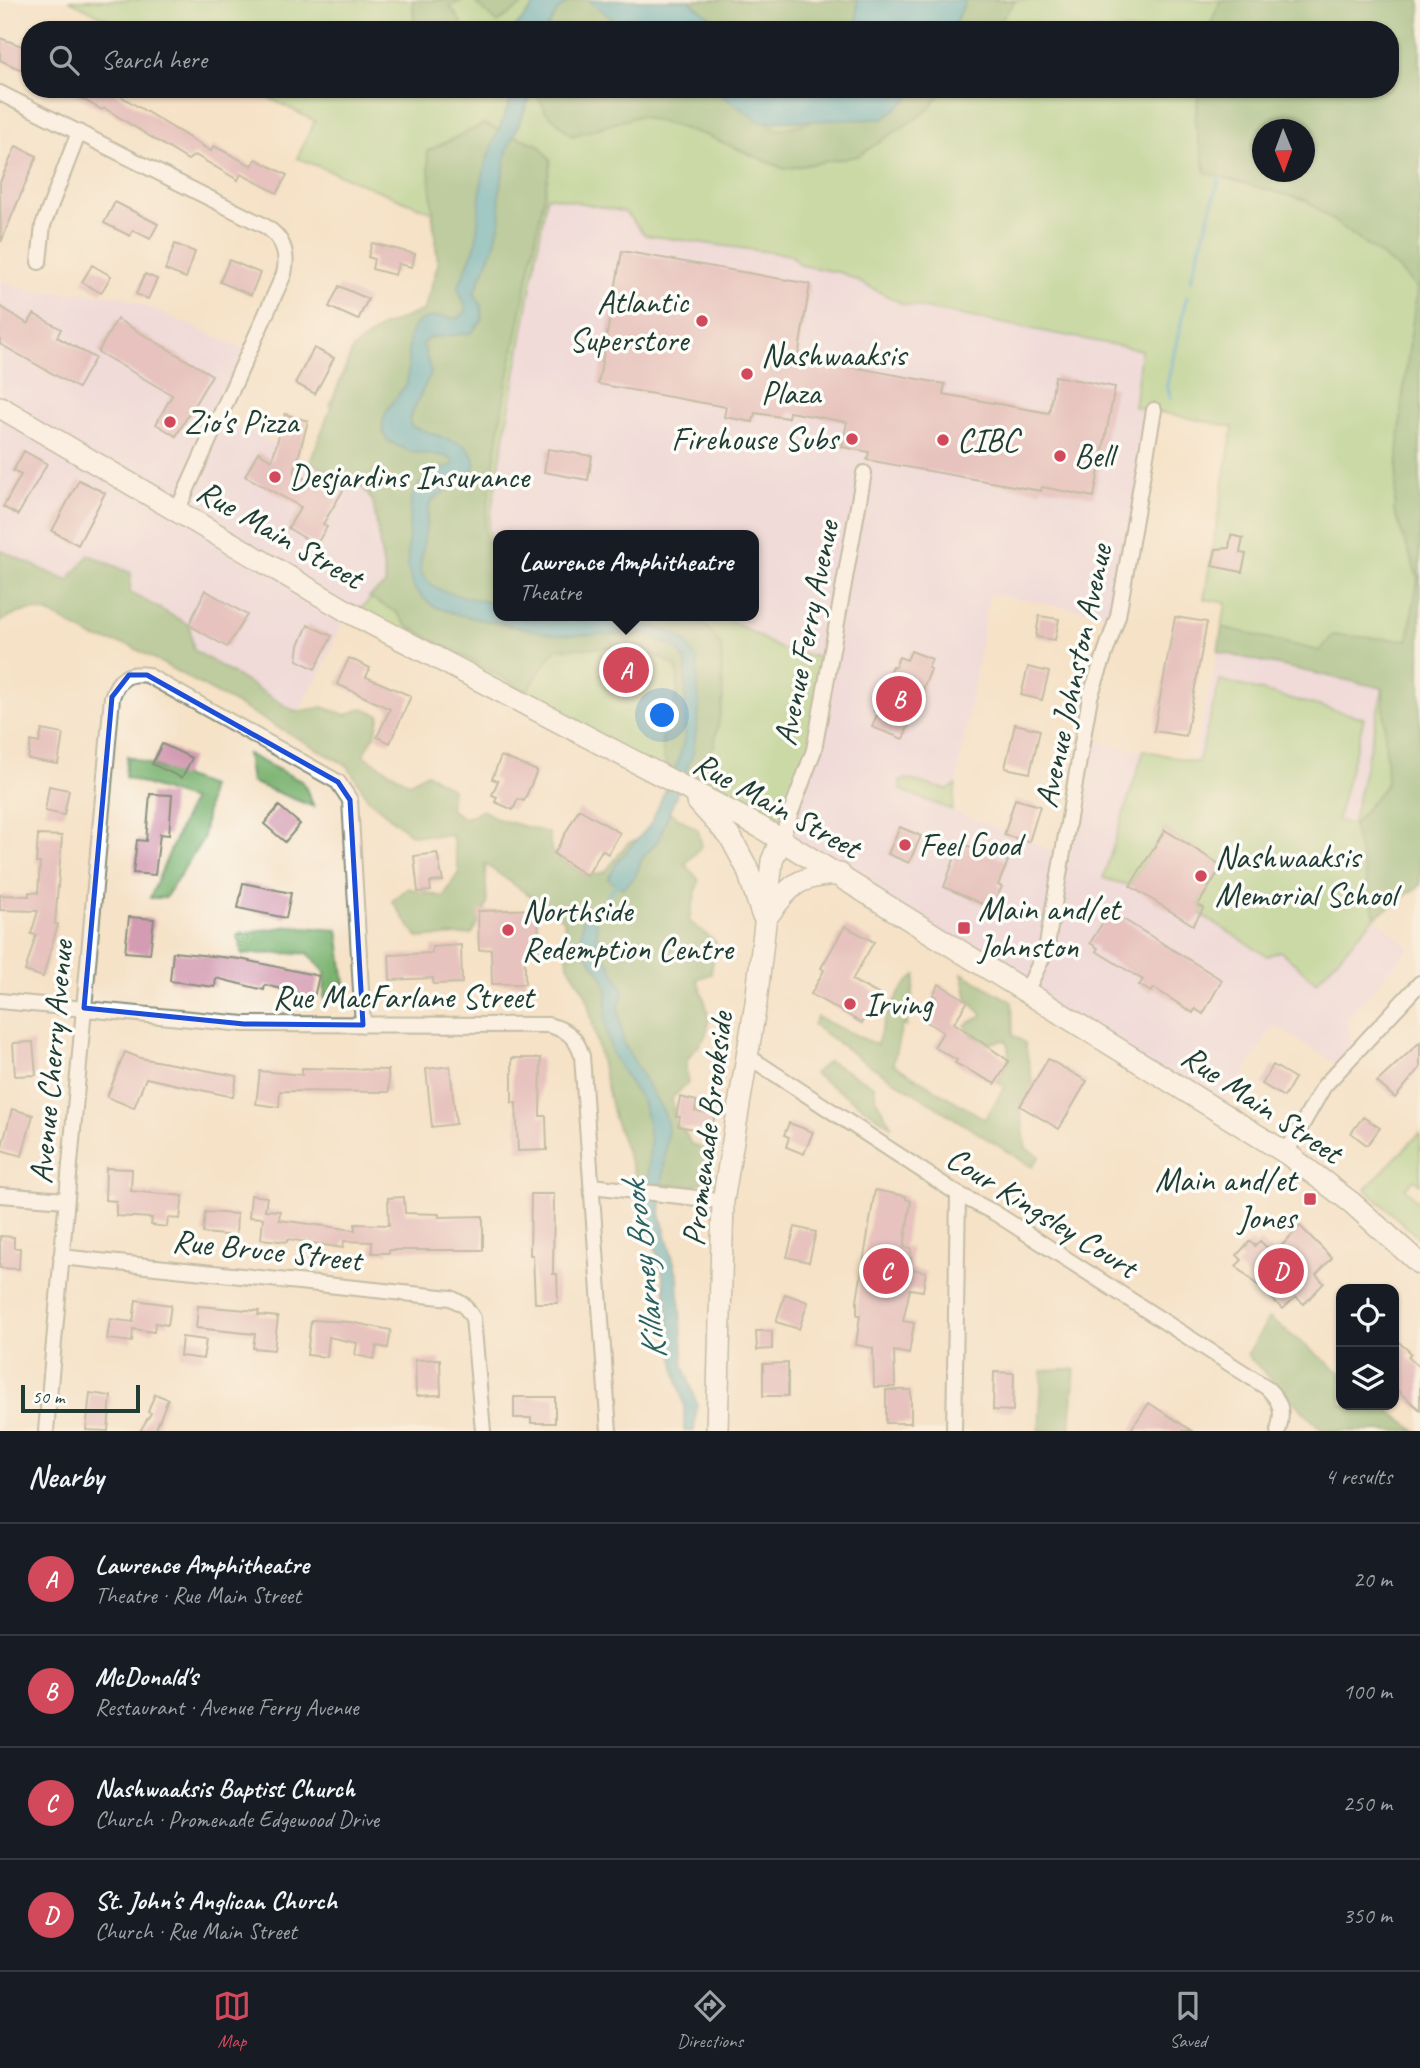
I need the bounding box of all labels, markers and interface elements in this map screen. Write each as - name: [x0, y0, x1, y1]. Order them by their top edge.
- search box: [21, 21, 1399, 98]
- icon: search: [45, 41, 83, 79]
- text: Search here: [101, 43, 207, 76]
- north arrow: [1252, 119, 1315, 182]
- place label: Atlantic Superstore: [569, 281, 690, 361]
- marker: Atlantic Superstore: [694, 313, 710, 329]
- place label: Nashwaaksis Plaza: [761, 334, 909, 414]
- marker: Nashwaaksis Plaza: [739, 366, 755, 382]
- place label: Zio's Pizza: [184, 401, 300, 443]
- marker: Zio's Pizza: [162, 414, 178, 430]
- place label: Firehouse Subs: [671, 418, 841, 460]
- place label: CIBC: [957, 419, 1023, 461]
- marker: Firehouse Subs: [844, 431, 860, 447]
- marker: CIBC: [935, 432, 951, 448]
- place label: Bell: [1074, 435, 1119, 477]
- marker: Bell: [1052, 448, 1068, 464]
- place label: Desjardins Insurance: [289, 456, 531, 498]
- marker: Desjardins Insurance: [267, 469, 283, 485]
- street label: Rue Main Street: [190, 470, 373, 600]
- street label: Avenue Ferry Avenue: [764, 515, 849, 749]
- popup: [493, 530, 759, 621]
- street label: Avenue Johnston Avenue: [1025, 538, 1122, 811]
- text: Lawrence Amphitheatre: [519, 545, 733, 578]
- text: Theatre: [519, 578, 581, 607]
- pin: A: [603, 644, 649, 696]
- pin: B: [876, 673, 922, 725]
- your location: [645, 698, 679, 732]
- street label: Rue Main Street: [686, 742, 871, 870]
- place label: Feel Good: [919, 824, 1026, 866]
- place label: Nashwaaksis Memorial School: [1215, 836, 1402, 916]
- marker: Feel Good: [897, 837, 913, 853]
- marker: Nashwaaksis Memorial School: [1193, 868, 1209, 884]
- place label: Main and/et Johnston: [976, 888, 1122, 968]
- place label: Northside Redemption Centre: [522, 890, 735, 970]
- marker: Main and/et Johnston: [956, 920, 972, 936]
- marker: Northside Redemption Centre: [500, 922, 516, 938]
- street label: Avenue Cherry Avenue: [19, 936, 83, 1185]
- street label: Rue MacFarlane Street: [273, 976, 536, 1018]
- place label: Irving: [864, 983, 934, 1025]
- marker: Irving: [842, 996, 858, 1012]
- street label: Promenade Brookside: [672, 1007, 742, 1248]
- street label: Rue Main Street: [1174, 1035, 1353, 1175]
- street label: Cour Kingsley Court: [939, 1137, 1148, 1289]
- place label: Main and/et Jones: [1155, 1159, 1299, 1239]
- water label: Killarney Brook: [610, 1173, 677, 1362]
- marker: Main and/et Jones: [1302, 1191, 1318, 1207]
- street label: Rue Bruce Street: [171, 1219, 366, 1281]
- pin: C: [863, 1245, 909, 1297]
- pin: D: [1258, 1245, 1304, 1297]
- map controls: [1336, 1284, 1399, 1410]
- button: locate: [1336, 1284, 1399, 1347]
- button: layers: [1336, 1347, 1399, 1410]
- scale bar: [21, 1382, 140, 1414]
- text: 50 m: [32, 1385, 64, 1409]
- text: Nearby: [28, 1458, 104, 1496]
- text: 4 results: [1325, 1462, 1392, 1491]
- text: Lawrence Amphitheatre: [95, 1548, 309, 1581]
- text: A: [45, 1565, 57, 1594]
- text: 20 m: [1353, 1565, 1392, 1594]
- text: Theatre · Rue Main Street: [95, 1581, 301, 1610]
- text: McDonald's: [95, 1660, 198, 1693]
- text: B: [45, 1677, 57, 1706]
- text: 100 m: [1343, 1677, 1392, 1706]
- text: Restaurant · Avenue Ferry Avenue: [95, 1693, 358, 1722]
- text: Nashwaaksis Baptist Church: [95, 1772, 355, 1805]
- text: C: [46, 1789, 56, 1818]
- text: 250 m: [1343, 1789, 1392, 1818]
- text: Church · Promenade Edgewood Drive: [95, 1805, 379, 1834]
- text: St. John's Anglican Church: [95, 1884, 337, 1917]
- text: D: [44, 1901, 58, 1930]
- text: 350 m: [1343, 1901, 1392, 1930]
- text: Church · Rue Main Street: [95, 1917, 297, 1946]
- tab: Map: [213, 1987, 251, 2053]
- tab: Directions: [677, 1987, 743, 2053]
- tab: Saved: [1169, 1987, 1207, 2053]

